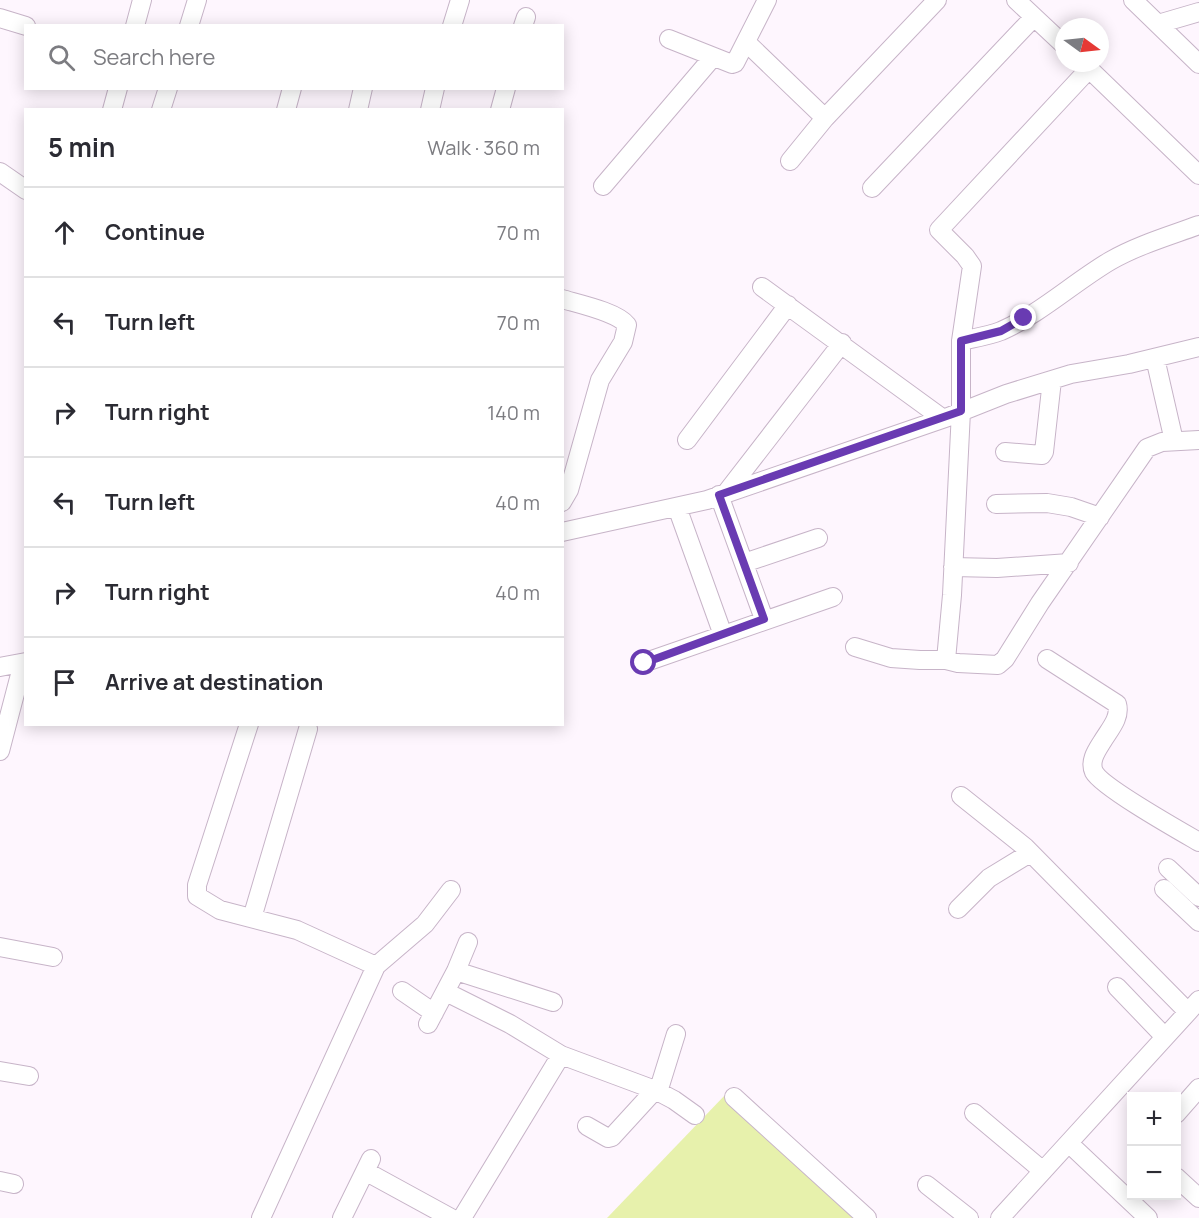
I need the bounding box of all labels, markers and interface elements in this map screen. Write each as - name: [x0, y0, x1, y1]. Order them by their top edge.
- north arrow: [1055, 18, 1109, 72]
- search box: [24, 24, 564, 90]
- icon: search: [45, 41, 78, 74]
- text: Search here: [93, 42, 215, 72]
- text: 5 min: [48, 129, 115, 165]
- text: Walk · 360 m: [427, 134, 540, 161]
- icon: ahead: [48, 216, 81, 249]
- text: Continue: [105, 217, 205, 247]
- text: 70 m: [497, 219, 540, 246]
- route end: [1010, 304, 1036, 330]
- icon: left: [48, 306, 81, 339]
- text: Turn left: [105, 307, 195, 337]
- text: 70 m: [497, 309, 540, 336]
- icon: right: [48, 396, 81, 429]
- text: Turn right: [105, 397, 210, 427]
- text: 140 m: [487, 399, 540, 426]
- icon: left: [48, 486, 81, 519]
- text: Turn left: [105, 487, 195, 517]
- text: 40 m: [495, 489, 540, 516]
- icon: right: [48, 576, 81, 609]
- text: Turn right: [105, 577, 210, 607]
- text: 40 m: [495, 579, 540, 606]
- route start: [630, 649, 656, 675]
- icon: arrive: [48, 666, 81, 699]
- text: Arrive at destination: [105, 667, 323, 697]
- map controls: [1127, 1092, 1181, 1200]
- button: +: [1127, 1092, 1181, 1146]
- button: −: [1127, 1146, 1181, 1200]

